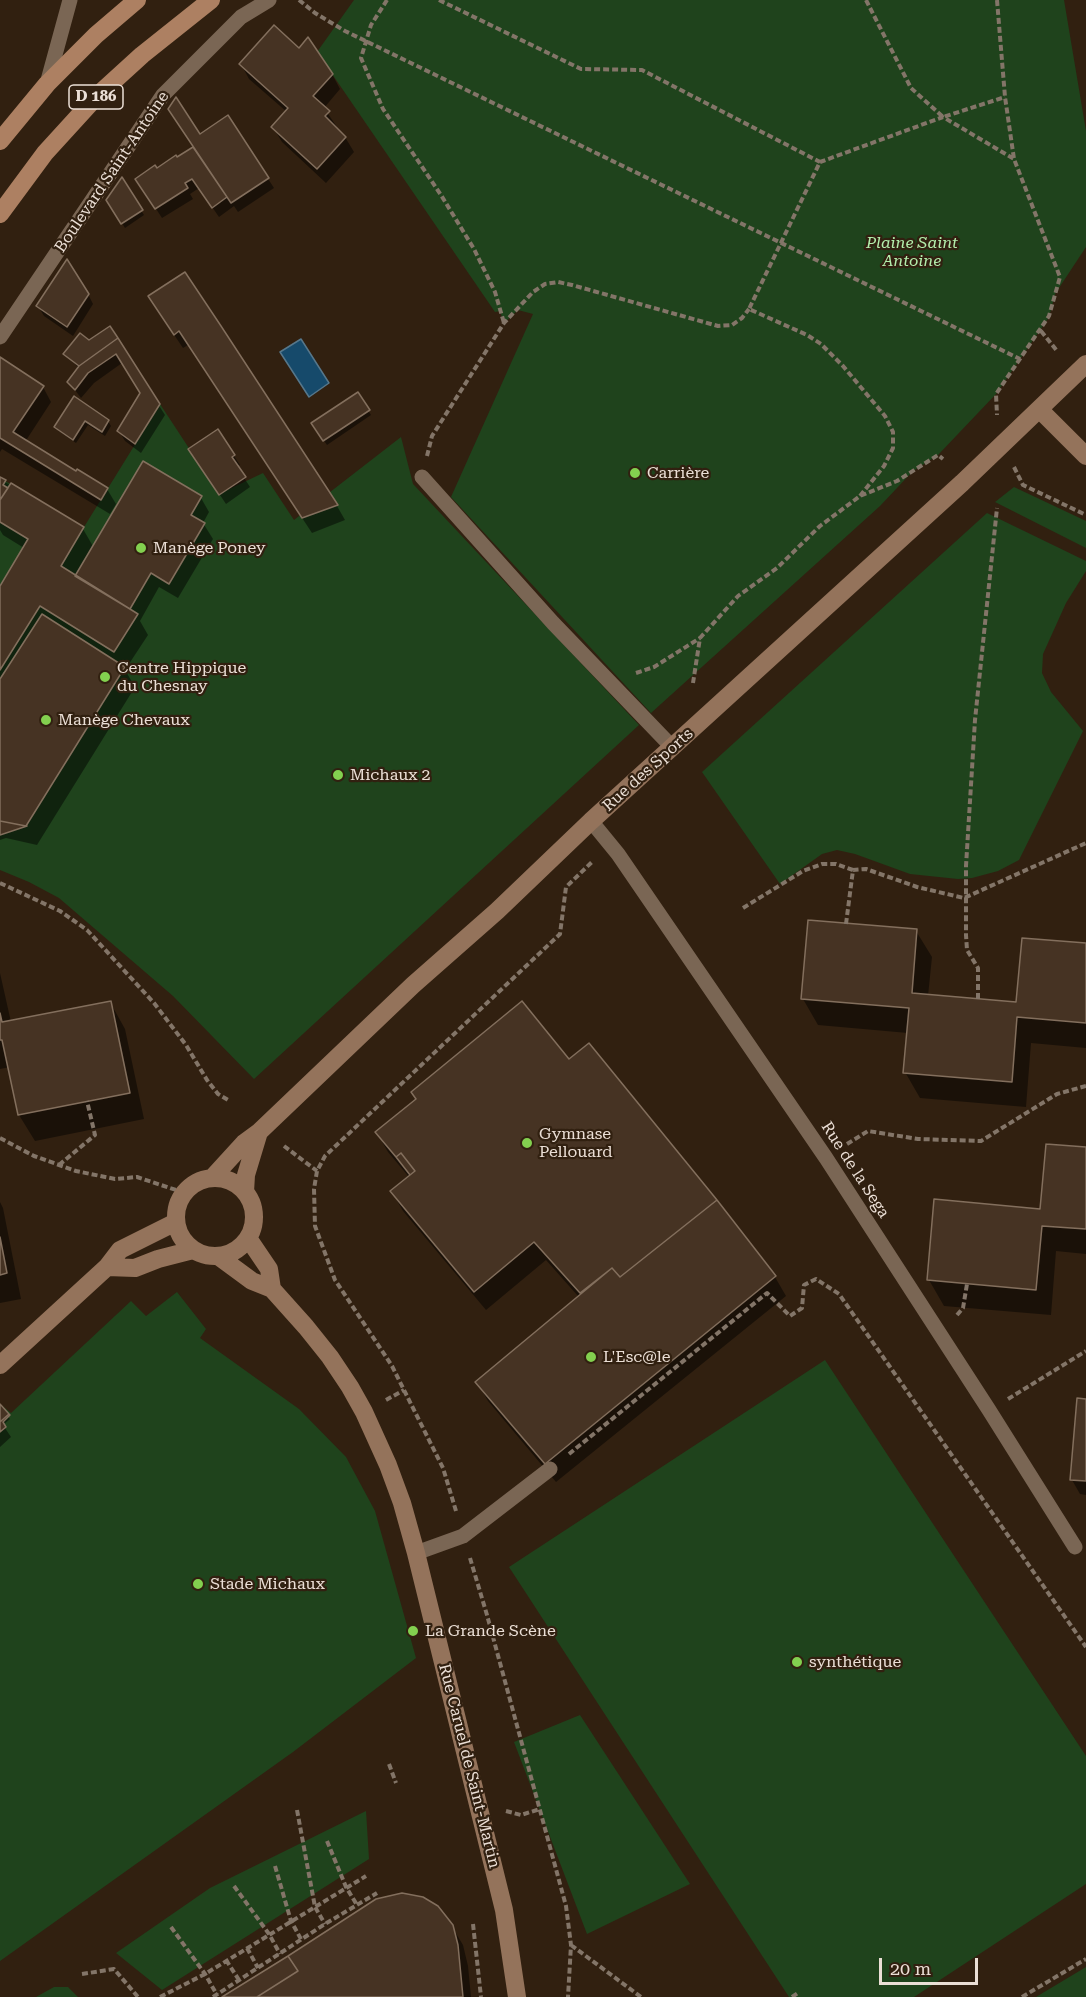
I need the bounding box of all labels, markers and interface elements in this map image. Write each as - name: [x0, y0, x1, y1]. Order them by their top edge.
- road number: D 186: [69, 85, 123, 109]
- street label: Boulevard Saint-Antoine: [51, 88, 173, 256]
- park label: Plaine Saint Antoine: [866, 233, 958, 271]
- place label: Carrière: [647, 463, 709, 483]
- marker: Carrière: [628, 466, 642, 480]
- place label: Manège Poney: [153, 538, 265, 558]
- marker: Manège Poney: [134, 541, 148, 555]
- place label: Centre Hippique du Chesnay: [117, 658, 246, 696]
- marker: Centre Hippique du Chesnay: [98, 670, 112, 684]
- place label: Manège Chevaux: [58, 710, 190, 730]
- marker: Manège Chevaux: [39, 713, 53, 727]
- street label: Rue des Sports: [599, 724, 697, 816]
- place label: Michaux 2: [350, 765, 431, 785]
- marker: Michaux 2: [331, 768, 345, 782]
- street label: Rue de la Sega: [817, 1118, 893, 1222]
- place label: Gymnase Pellouard: [539, 1124, 613, 1162]
- marker: Gymnase Pellouard: [520, 1136, 534, 1150]
- place label: L'Esc@le: [603, 1347, 670, 1367]
- marker: L'Esc@le: [584, 1350, 598, 1364]
- place label: Stade Michaux: [210, 1574, 325, 1594]
- marker: Stade Michaux: [191, 1577, 205, 1591]
- place label: La Grande Scène: [425, 1621, 556, 1641]
- marker: La Grande Scène: [406, 1624, 420, 1638]
- place label: synthétique: [809, 1652, 901, 1672]
- marker: synthétique: [790, 1655, 804, 1669]
- street label: Rue Caruel de Saint-Martin: [434, 1662, 504, 1870]
- scale bar: [882, 1946, 981, 1984]
- text: 20 m: [890, 1958, 931, 1979]

